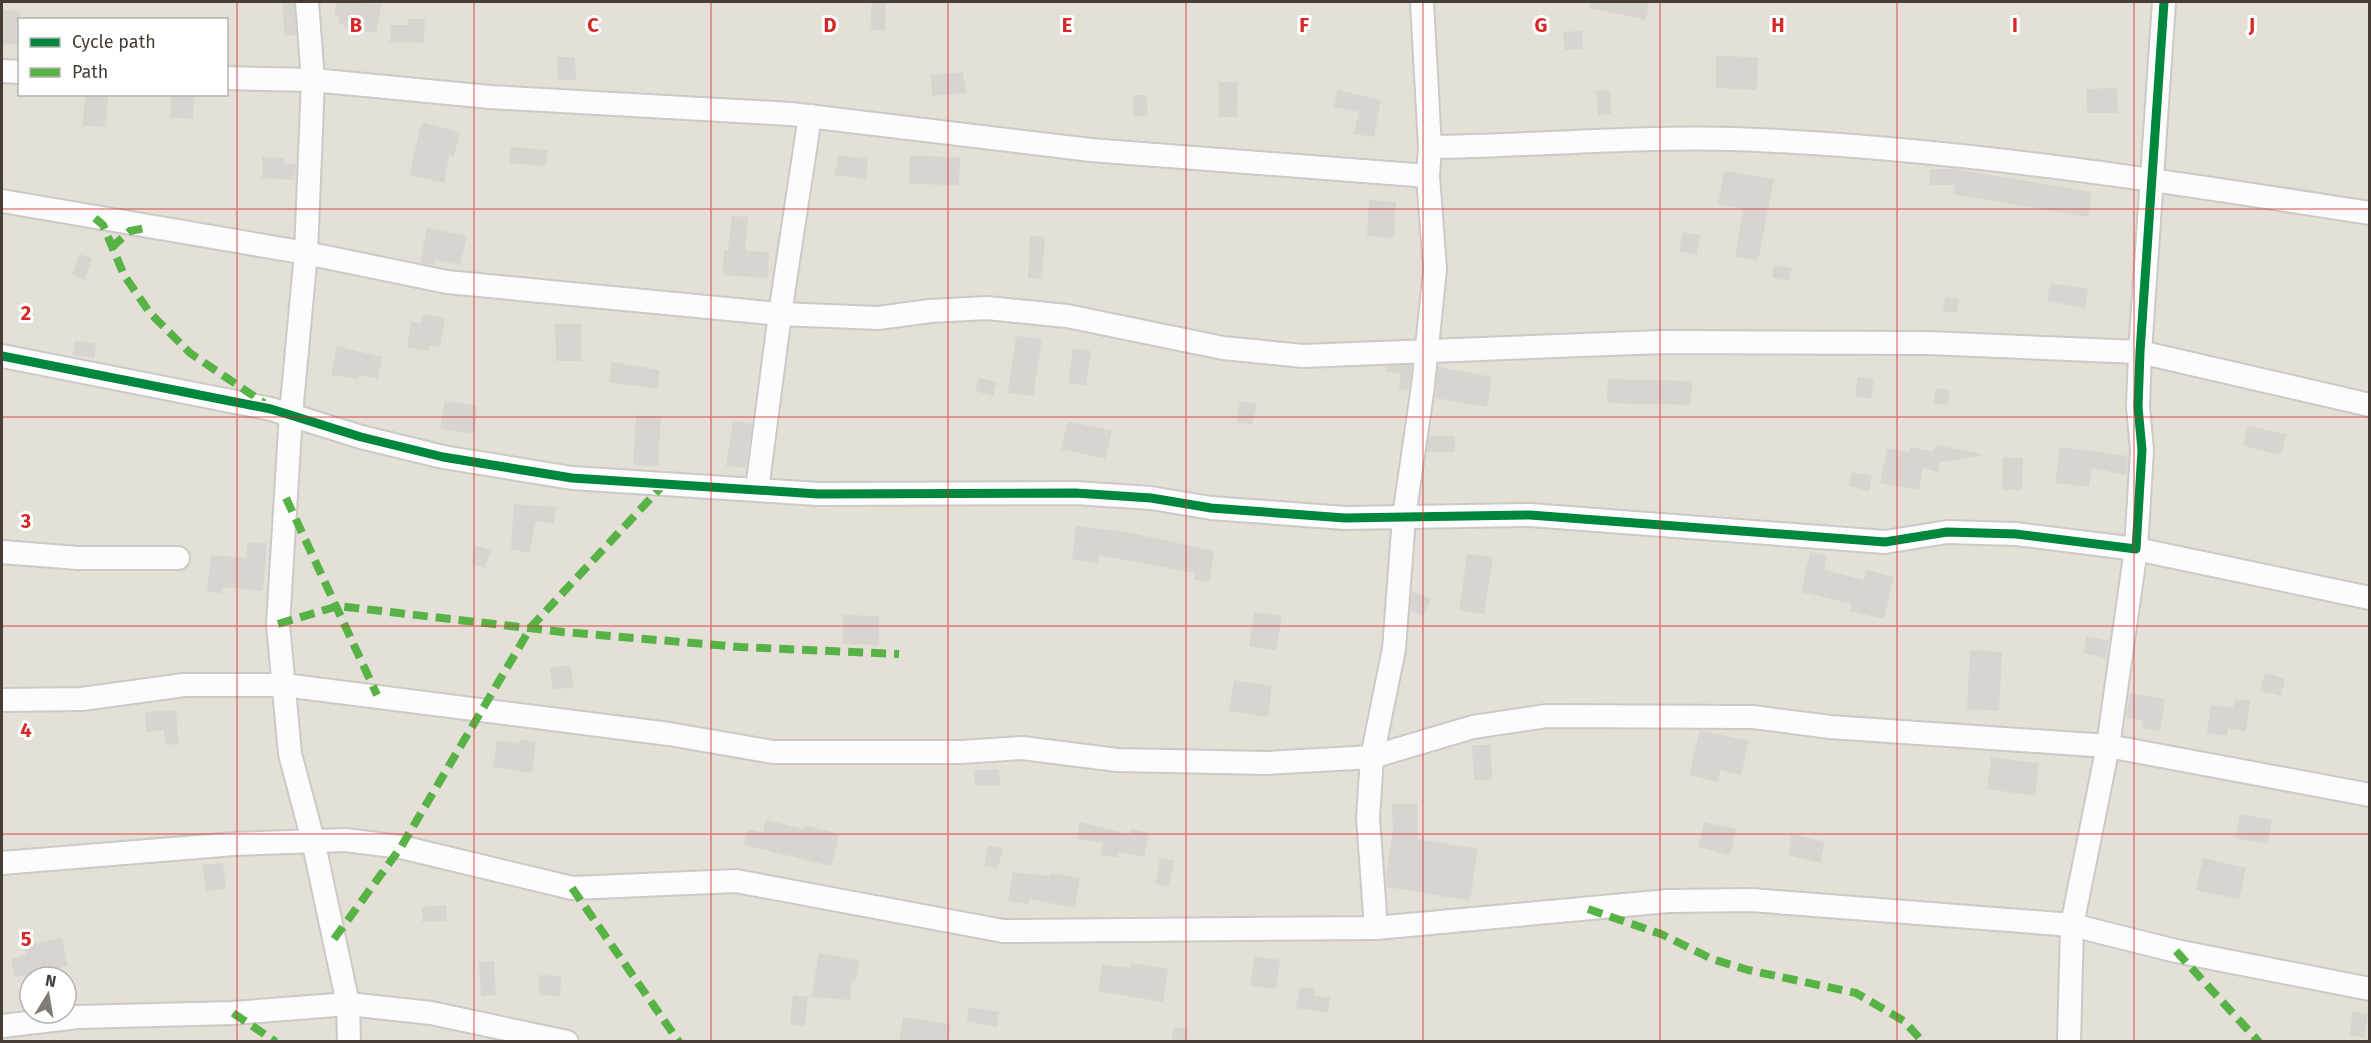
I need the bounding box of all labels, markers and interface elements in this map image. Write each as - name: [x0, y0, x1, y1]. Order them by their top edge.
- text: B: [350, 13, 362, 37]
- text: C: [587, 13, 599, 37]
- text: D: [823, 13, 837, 37]
- text: E: [1062, 13, 1072, 37]
- text: F: [1299, 13, 1309, 37]
- text: G: [1535, 13, 1547, 37]
- text: H: [1771, 13, 1785, 37]
- text: I: [2012, 13, 2018, 37]
- text: J: [2248, 13, 2255, 37]
- legend: [18, 18, 228, 96]
- text: Cycle path: [72, 31, 156, 53]
- text: Path: [72, 61, 108, 83]
- text: 2: [21, 301, 31, 325]
- text: 3: [20, 509, 31, 533]
- text: 4: [20, 718, 32, 742]
- text: 5: [21, 927, 32, 951]
- north arrow: [18, 965, 78, 1025]
- text: N: [44, 970, 58, 991]

